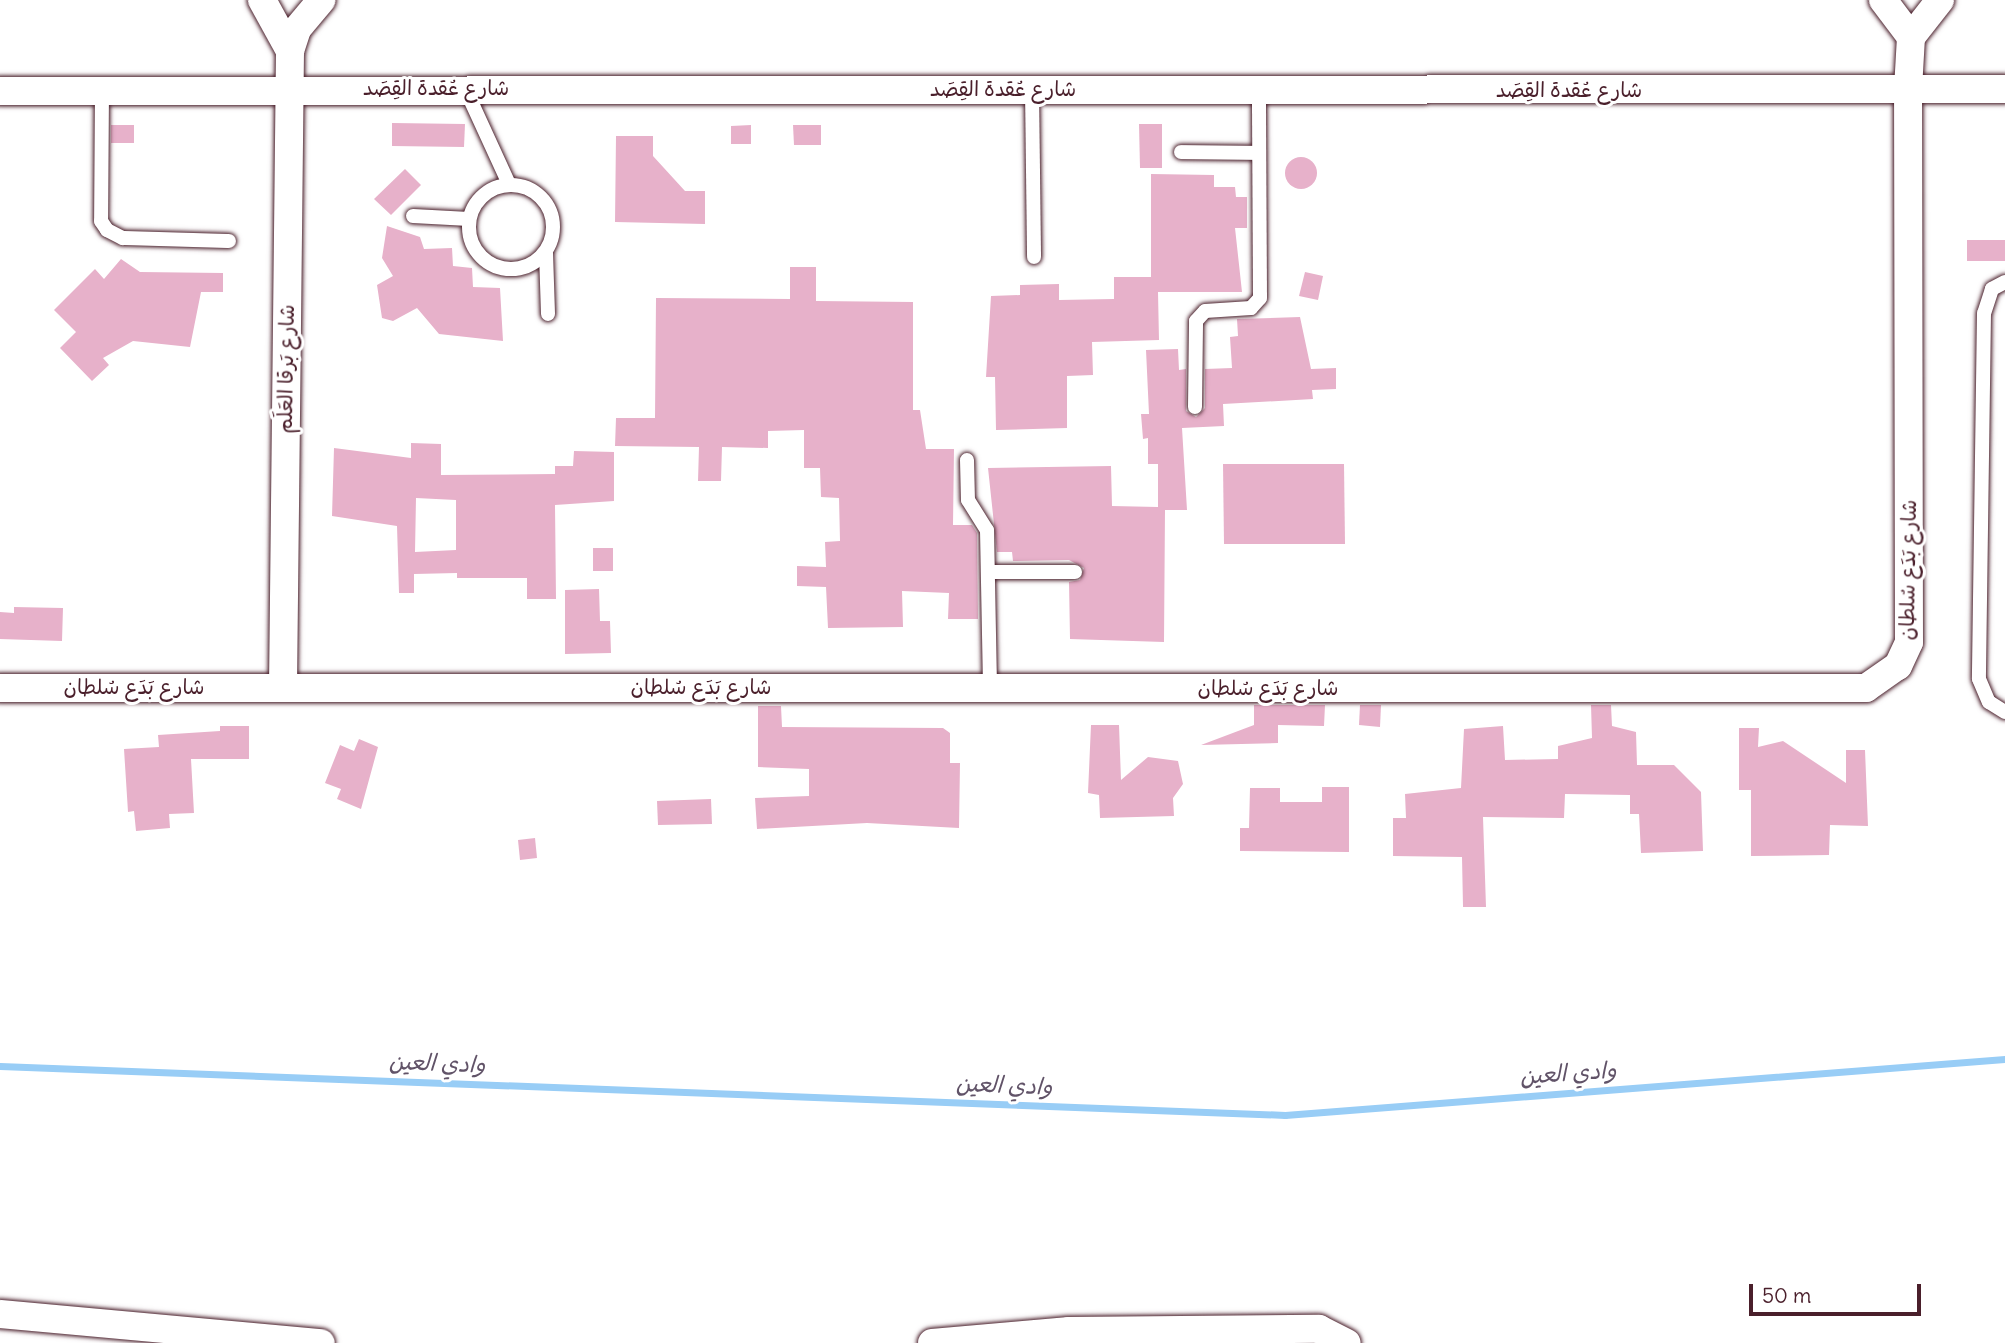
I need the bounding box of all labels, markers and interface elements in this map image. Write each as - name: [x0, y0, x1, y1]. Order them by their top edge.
- street label: شارع عُقدة القِصَد: [363, 75, 509, 101]
- street label: شارع عُقدة القِصَد: [930, 76, 1076, 102]
- street label: شارع عُقدة القِصَد: [1496, 77, 1642, 103]
- street label: شارع بَرقا العَلَم: [272, 304, 300, 434]
- street label: شارع بَدَع سُلطان: [1894, 499, 1922, 641]
- street label: شارع بَدَع سُلطان: [64, 674, 204, 700]
- street label: شارع بَدَع سُلطان: [631, 674, 771, 700]
- street label: شارع بَدَع سُلطان: [1198, 675, 1338, 701]
- water label: وادي العين: [388, 1048, 486, 1078]
- water label: وادي العين: [1519, 1056, 1617, 1090]
- water label: وادي العين: [955, 1070, 1053, 1100]
- scale bar: [1753, 1270, 1924, 1314]
- text: 50 m: [1762, 1282, 1811, 1309]

